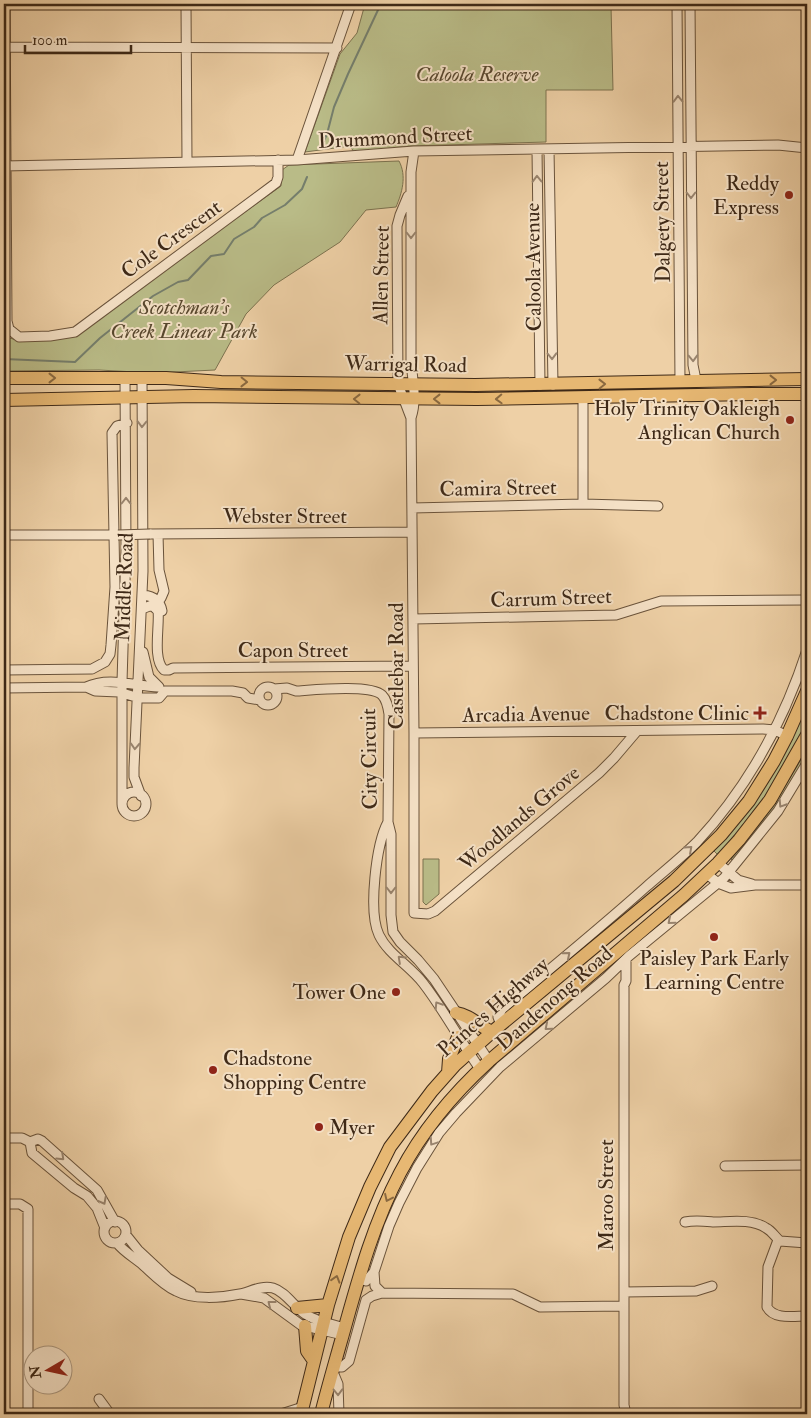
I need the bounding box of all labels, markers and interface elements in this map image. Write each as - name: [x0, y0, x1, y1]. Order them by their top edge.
- scale bar: [25, 22, 131, 54]
- text: 100 m: [32, 31, 68, 50]
- park label: Caloola Reserve: [416, 61, 539, 88]
- one-way arrow: [673, 94, 683, 102]
- street label: Drummond Street: [317, 120, 473, 155]
- street label: Dalgety Street: [648, 161, 677, 283]
- place label: Reddy Express: [713, 170, 780, 221]
- one-way arrow: [532, 174, 543, 182]
- marker: Reddy Express: [783, 189, 795, 201]
- one-way arrow: [686, 192, 696, 199]
- street label: Cole Crescent: [116, 194, 227, 285]
- street label: Caloola Avenue: [519, 202, 548, 331]
- street label: Allen Street: [367, 225, 396, 326]
- one-way arrow: [406, 232, 416, 239]
- park label: Scotchman's Creek Linear Park: [110, 294, 258, 345]
- street label: Warrigal Road: [344, 350, 468, 379]
- one-way arrow: [547, 352, 558, 360]
- one-way arrow: [687, 354, 698, 362]
- one-way arrow: [49, 373, 57, 383]
- one-way arrow: [769, 375, 777, 385]
- one-way arrow: [240, 377, 248, 387]
- one-way arrow: [598, 379, 606, 389]
- one-way arrow: [352, 393, 360, 404]
- one-way arrow: [495, 393, 503, 404]
- one-way arrow: [433, 394, 440, 404]
- place label: Holy Trinity Oakleigh Anglican Church: [594, 395, 780, 446]
- marker: Holy Trinity Oakleigh Anglican Church: [784, 414, 796, 426]
- one-way arrow: [137, 420, 147, 428]
- street label: Camira Street: [439, 474, 557, 503]
- one-way arrow: [121, 497, 131, 505]
- street label: Webster Street: [222, 503, 347, 530]
- street label: Middle Road: [109, 531, 140, 642]
- street label: Carrum Street: [490, 583, 613, 614]
- street label: Castlebar Road: [383, 602, 410, 730]
- street label: Capon Street: [238, 637, 348, 664]
- street label: Arcadia Avenue: [461, 700, 590, 729]
- place label: Chadstone Clinic: [604, 700, 750, 727]
- marker: Chadstone Clinic: [753, 706, 767, 720]
- street label: City Circuit: [355, 708, 384, 810]
- one-way arrow: [129, 742, 140, 750]
- street label: Woodlands Grove: [453, 760, 586, 878]
- one-way arrow: [779, 799, 788, 808]
- one-way arrow: [684, 845, 693, 854]
- one-way arrow: [386, 886, 396, 894]
- one-way arrow: [668, 916, 677, 924]
- marker: Paisley Park Early Learning Centre: [708, 931, 720, 943]
- street label: Dandenong Road: [490, 940, 619, 1056]
- place label: Paisley Park Early Learning Centre: [639, 945, 790, 996]
- street label: Princes Highway: [432, 951, 555, 1063]
- one-way arrow: [561, 952, 570, 961]
- one-way arrow: [397, 956, 406, 965]
- place label: Tower One: [293, 979, 386, 1006]
- marker: Tower One: [390, 986, 402, 998]
- one-way arrow: [435, 1001, 444, 1010]
- one-way arrow: [544, 1022, 553, 1031]
- place label: Chadstone Shopping Centre: [223, 1045, 367, 1096]
- marker: Chadstone Shopping Centre: [207, 1064, 219, 1076]
- place label: Myer: [329, 1114, 375, 1141]
- marker: Myer: [313, 1121, 325, 1133]
- one-way arrow: [430, 1136, 439, 1146]
- street label: Maroo Street: [593, 1139, 620, 1251]
- one-way arrow: [55, 1152, 64, 1161]
- one-way arrow: [384, 1193, 394, 1202]
- one-way arrow: [97, 1196, 107, 1205]
- one-way arrow: [330, 1276, 340, 1284]
- one-way arrow: [268, 1301, 277, 1309]
- north arrow: [22, 1346, 72, 1396]
- text: N: [26, 1364, 45, 1380]
- one-way arrow: [333, 1389, 343, 1397]

